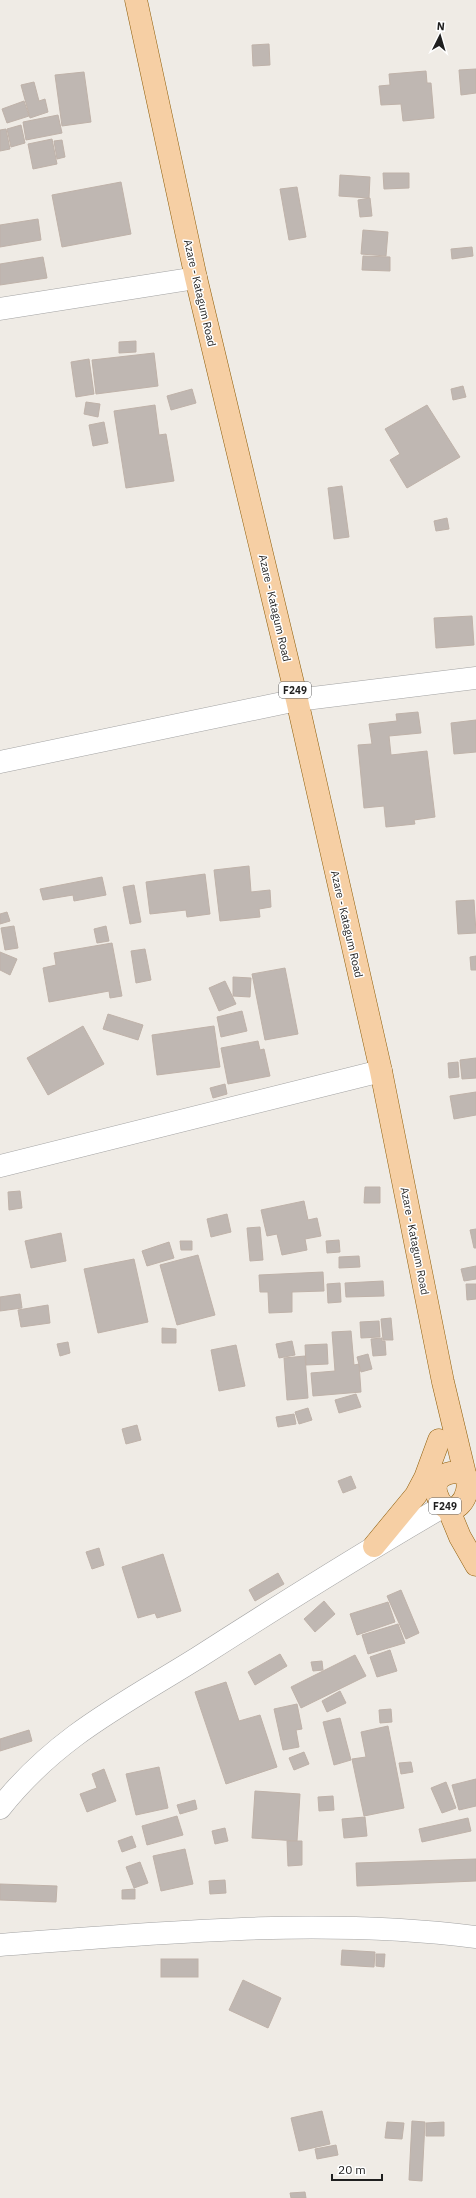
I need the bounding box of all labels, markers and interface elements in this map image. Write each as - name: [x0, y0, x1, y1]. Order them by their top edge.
- north arrow: [420, 16, 460, 56]
- text: N: [436, 19, 445, 33]
- street label: Azare - Katagum Road: [181, 238, 219, 348]
- street label: Azare - Katagum Road: [256, 553, 294, 663]
- road number: F249: [279, 682, 311, 698]
- street label: Azare - Katagum Road: [328, 869, 366, 979]
- street label: Azare - Katagum Road: [398, 1186, 432, 1296]
- road number: F249: [429, 1498, 461, 1514]
- scale bar: [332, 2156, 382, 2182]
- text: 20 m: [338, 2162, 366, 2177]

